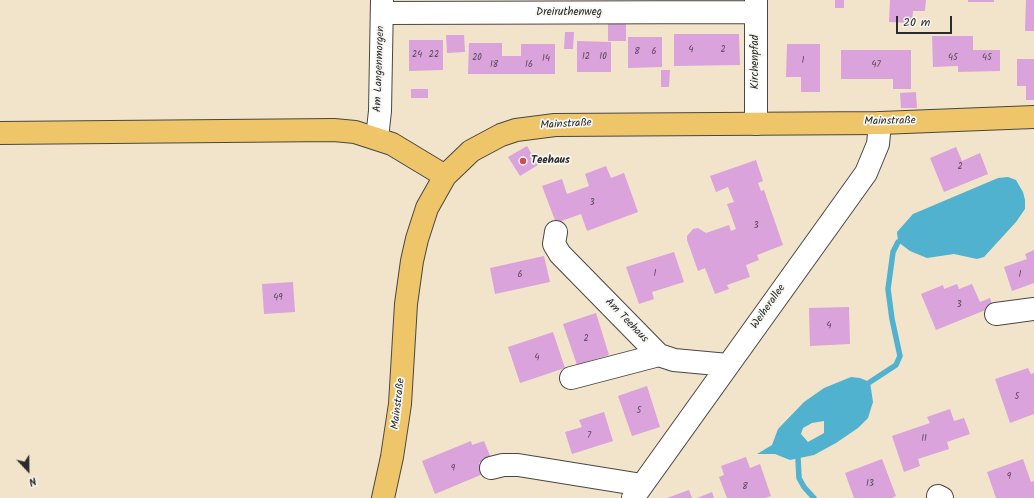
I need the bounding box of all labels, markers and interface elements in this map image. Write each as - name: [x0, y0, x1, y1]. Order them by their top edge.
- street label: Dreiruthenweg: [536, 6, 602, 20]
- scale bar: [898, 8, 954, 34]
- text: 20 m: [903, 13, 930, 32]
- street label: Am Langenmorgen: [372, 26, 388, 112]
- street label: Kirchenpfad: [749, 35, 763, 89]
- house number: 4: [689, 45, 693, 55]
- house number: 2: [720, 45, 726, 55]
- house number: 8: [634, 47, 640, 57]
- house number: 6: [651, 47, 657, 57]
- house number: 24: [412, 50, 422, 60]
- house number: 22: [429, 50, 439, 60]
- house number: 12: [582, 52, 590, 62]
- house number: 10: [599, 52, 607, 62]
- house number: 20: [472, 53, 482, 63]
- house number: 45: [948, 53, 958, 63]
- house number: 45: [982, 53, 992, 63]
- house number: 14: [542, 54, 550, 64]
- house number: 1: [802, 56, 804, 66]
- house number: 18: [490, 60, 498, 70]
- house number: 16: [525, 60, 533, 70]
- house number: 47: [871, 60, 881, 70]
- street label: Mainstraße: [864, 115, 916, 129]
- street label: Mainstraße: [540, 117, 592, 133]
- place label: Teehaus: [531, 154, 570, 168]
- marker: Teehaus: [518, 156, 528, 166]
- house number: 2: [957, 162, 963, 172]
- house number: 3: [589, 198, 595, 208]
- house number: 3: [753, 221, 759, 231]
- house number: 1: [654, 269, 656, 279]
- house number: 6: [517, 270, 523, 280]
- house number: 1: [1019, 270, 1021, 280]
- street label: Weiherallee: [749, 282, 789, 332]
- house number: 49: [273, 293, 283, 303]
- street label: Am Teehaus: [602, 296, 650, 346]
- house number: 3: [956, 300, 962, 310]
- house number: 4: [827, 321, 831, 331]
- house number: 2: [583, 334, 589, 344]
- house number: 4: [535, 353, 539, 363]
- street label: Mainstraße: [389, 378, 409, 430]
- house number: 5: [1015, 392, 1019, 402]
- house number: 5: [637, 406, 641, 416]
- house number: 7: [587, 431, 591, 441]
- house number: 11: [921, 434, 927, 444]
- north arrow: [8, 450, 48, 490]
- house number: 9: [451, 464, 455, 474]
- text: N: [26, 471, 39, 491]
- house number: 9: [1007, 472, 1011, 482]
- house number: 13: [866, 479, 874, 489]
- house number: 8: [742, 482, 748, 492]

